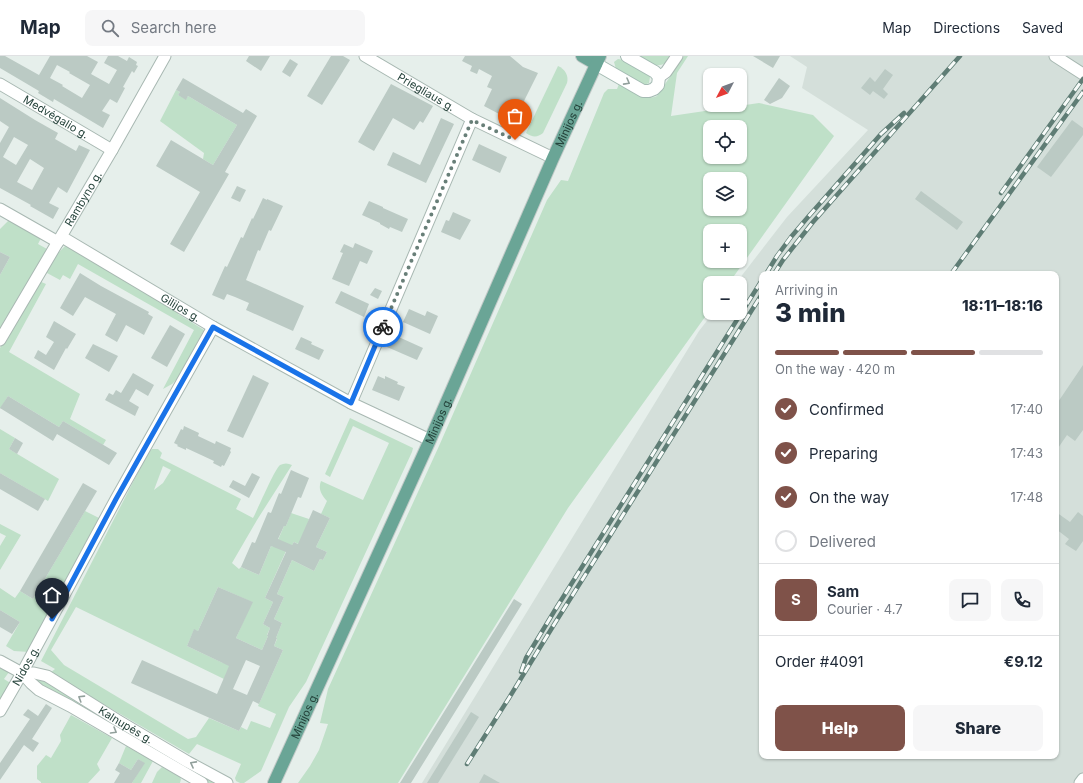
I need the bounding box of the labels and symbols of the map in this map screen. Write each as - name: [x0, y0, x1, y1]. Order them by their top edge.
- north arrow: [703, 68, 747, 112]
- street label: Priegliaus g.: [395, 70, 457, 114]
- one-way arrow: [623, 77, 630, 84]
- street label: Medvėgalio g.: [21, 92, 91, 142]
- street label: Minijos g.: [552, 98, 586, 149]
- pin: [498, 99, 532, 140]
- street label: Rambyno g.: [62, 169, 105, 229]
- street label: Gilijos g.: [158, 290, 203, 325]
- courier: [363, 307, 403, 347]
- street label: Minijos g.: [422, 395, 455, 446]
- pin: [35, 578, 69, 619]
- street label: Nidos g.: [9, 644, 42, 688]
- street label: Minijos g.: [288, 690, 321, 741]
- one-way arrow: [78, 695, 85, 702]
- street label: Kalnupės g.: [96, 703, 156, 747]
- one-way arrow: [110, 727, 117, 734]
- one-way arrow: [190, 762, 197, 769]

